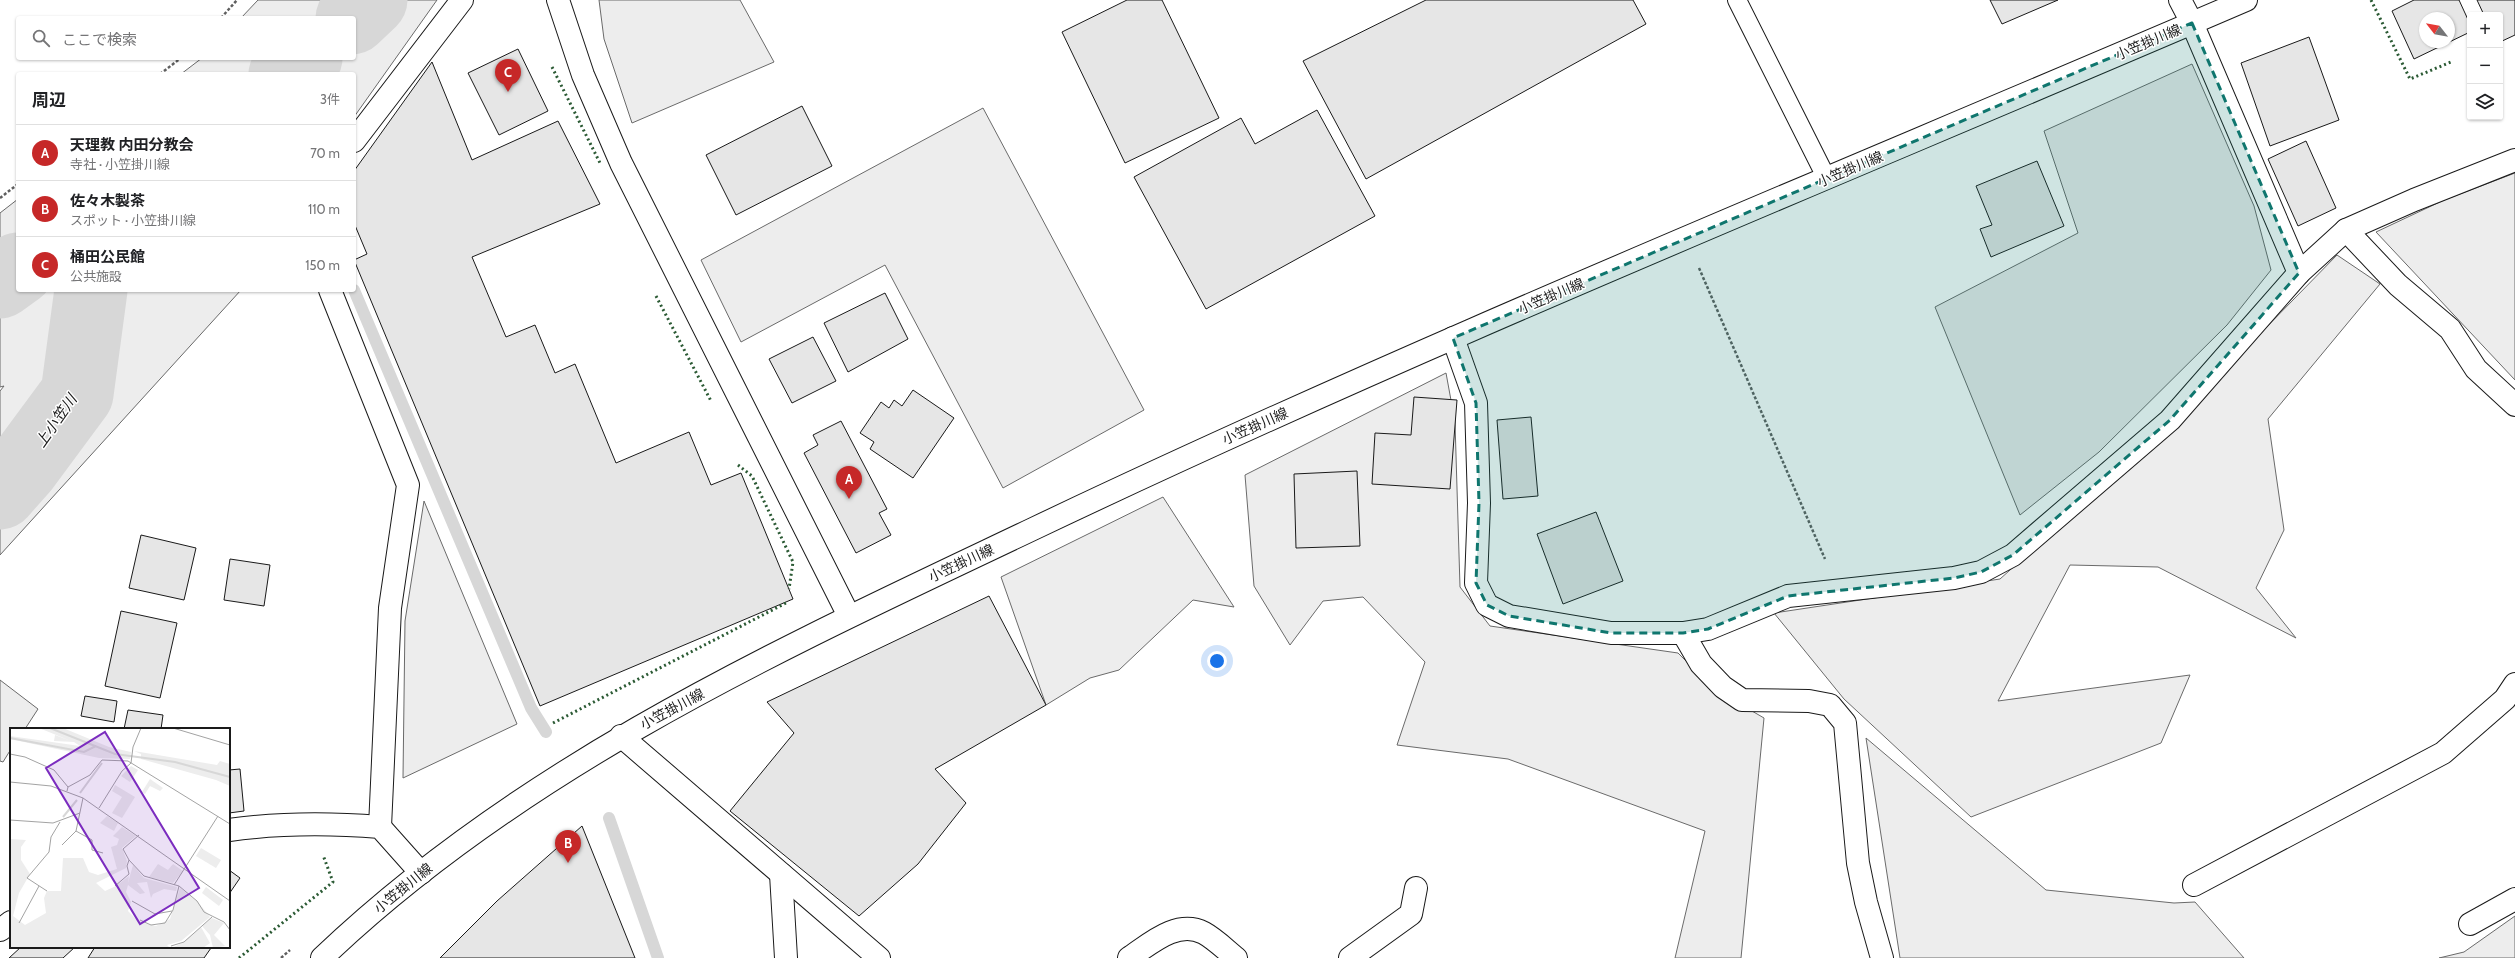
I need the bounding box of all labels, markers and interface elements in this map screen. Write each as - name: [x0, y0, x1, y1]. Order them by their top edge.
- north arrow: [2419, 12, 2455, 48]
- map controls: [2467, 12, 2503, 120]
- button: +: [2467, 12, 2503, 48]
- search box: [16, 16, 356, 60]
- street label: 小笠掛川線: [2112, 20, 2184, 64]
- icon: search: [30, 27, 52, 49]
- text: ここで検索: [62, 31, 137, 49]
- button: −: [2467, 48, 2503, 84]
- pin: C: [495, 59, 521, 92]
- button: layers: [2467, 84, 2503, 120]
- text: 周辺: [32, 90, 66, 110]
- text: 3件: [320, 91, 340, 107]
- text: 天理教 内田分教会: [70, 136, 193, 154]
- text: A: [41, 145, 49, 161]
- text: 70 m: [310, 145, 340, 161]
- street label: 小笠掛川線: [1814, 147, 1886, 191]
- text: 寺社 · 小笠掛川線: [70, 156, 170, 172]
- text: 佐々木製茶: [70, 192, 145, 210]
- text: B: [41, 201, 49, 217]
- text: 110 m: [308, 201, 340, 217]
- text: スポット · 小笠掛川線: [70, 212, 196, 228]
- text: 桶田公民館: [70, 248, 145, 266]
- text: C: [41, 257, 49, 273]
- text: 150 m: [305, 257, 340, 273]
- text: 公共施設: [70, 268, 122, 284]
- street label: 小笠掛川線: [1515, 274, 1587, 318]
- water label: 上小笠川: [31, 390, 82, 451]
- street label: 小笠掛川線: [1219, 404, 1291, 448]
- pin: A: [836, 466, 862, 499]
- street label: 小笠掛川線: [925, 540, 997, 586]
- your location: [1207, 651, 1227, 671]
- street label: 小笠掛川線: [637, 685, 707, 733]
- inset map: [10, 728, 230, 948]
- pin: B: [555, 830, 581, 863]
- street label: 小笠掛川線: [370, 859, 436, 917]

